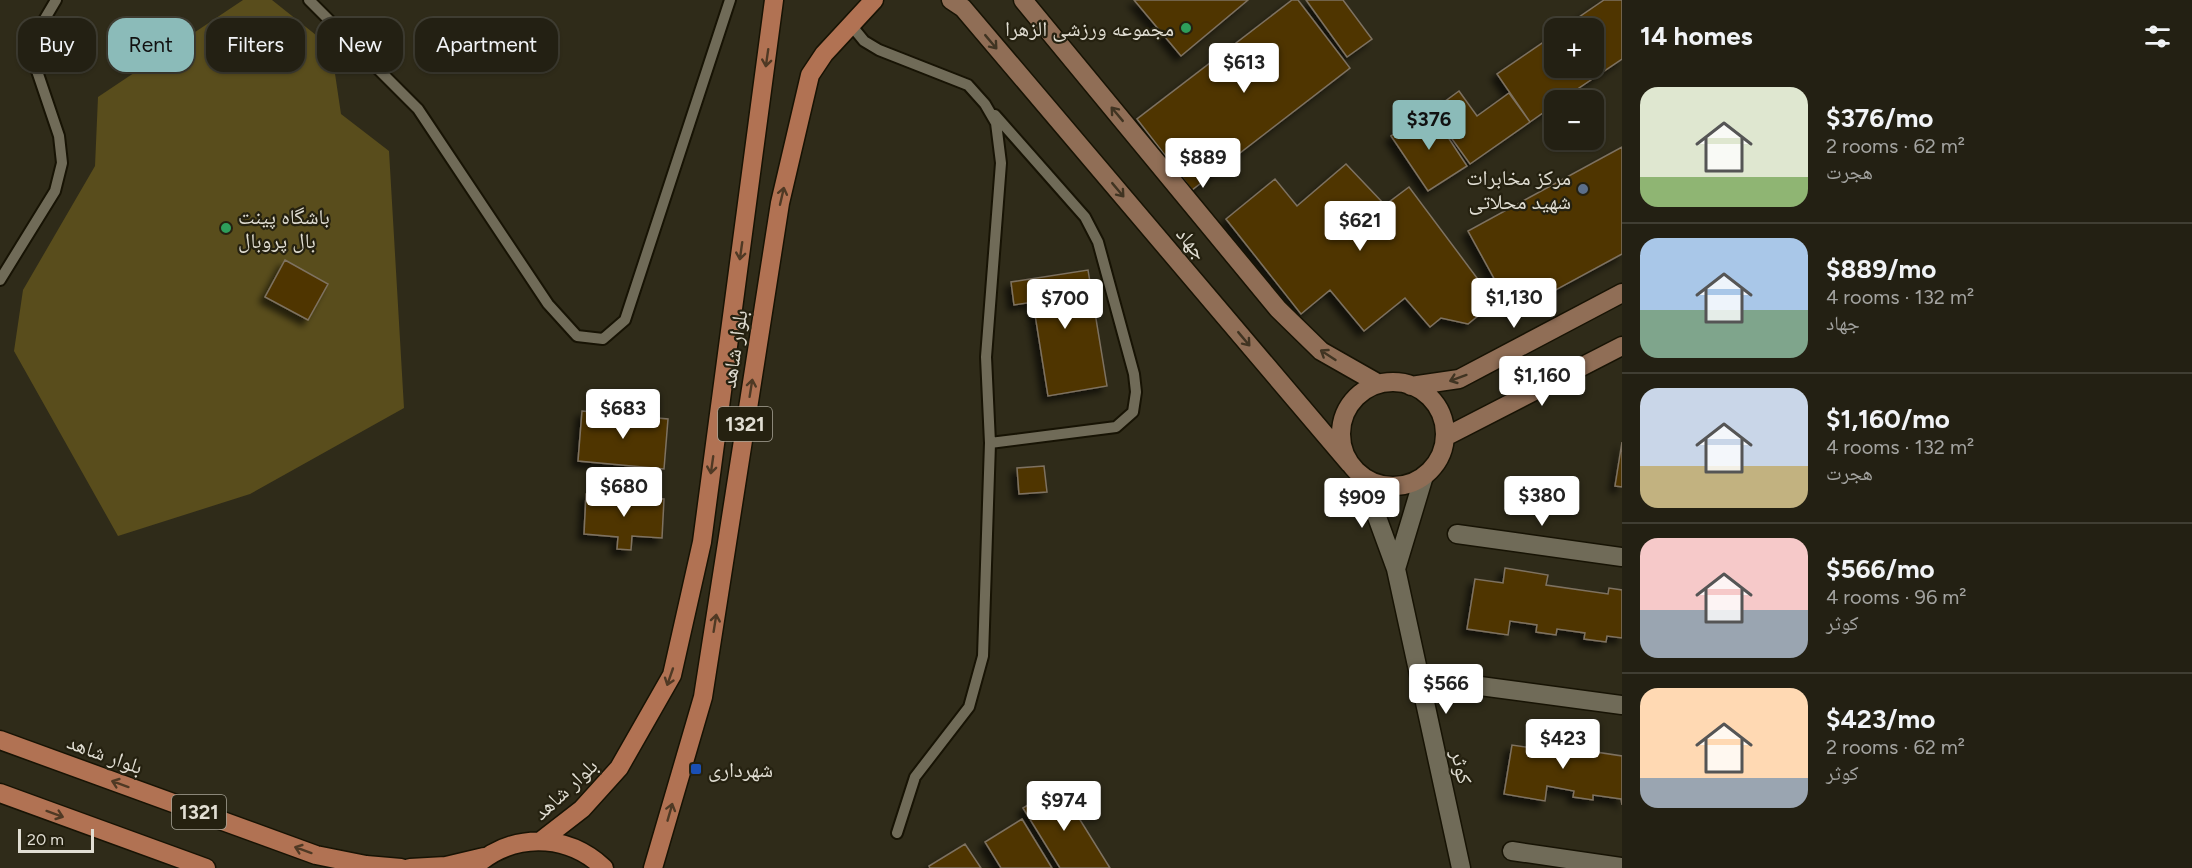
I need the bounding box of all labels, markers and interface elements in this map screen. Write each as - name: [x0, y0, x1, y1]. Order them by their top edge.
- place label: مجموعه ورزشی الزهرا: [1005, 16, 1174, 42]
- chip: Buy: [18, 18, 96, 72]
- chip: Rent: [108, 18, 194, 72]
- chip: Filters: [206, 18, 305, 72]
- chip: New: [317, 18, 403, 72]
- chip: Apartment: [415, 18, 558, 72]
- map controls: [1544, 18, 1604, 150]
- button: +: [1544, 18, 1604, 78]
- text: 14 homes: [1640, 20, 1753, 52]
- icon: filters: [2141, 20, 2174, 53]
- marker: مجموعه ورزشی الزهرا: [1179, 21, 1193, 35]
- one-way arrow: [984, 34, 998, 49]
- pin: $613: [1208, 43, 1280, 94]
- one-way arrow: [761, 48, 772, 67]
- text: $613: [1223, 50, 1265, 74]
- button: −: [1544, 90, 1604, 150]
- pin: $376: [1393, 100, 1465, 151]
- text: $376/mo: [1826, 102, 1933, 134]
- one-way arrow: [1111, 106, 1124, 122]
- text: $376: [1407, 107, 1451, 131]
- icon: home: [1688, 111, 1760, 183]
- text: 2 rooms · 62 m²: [1826, 134, 1965, 158]
- pin: $889: [1167, 138, 1239, 189]
- text: $889: [1179, 145, 1227, 169]
- text: هجرت: [1826, 160, 1873, 184]
- place label: مرکز مخابرات شهید محلاتی: [1466, 165, 1571, 215]
- one-way arrow: [1111, 182, 1124, 198]
- marker: مرکز مخابرات شهید محلاتی: [1576, 182, 1590, 196]
- one-way arrow: [777, 187, 788, 206]
- pin: $621: [1324, 201, 1396, 252]
- place label: باشگاه پینت بال پروبال: [238, 204, 330, 253]
- text: $621: [1339, 208, 1381, 232]
- marker: باشگاه پینت بال پروبال: [219, 221, 233, 235]
- street label: جهاد: [1171, 221, 1213, 265]
- one-way arrow: [735, 241, 746, 261]
- text: $889/mo: [1826, 253, 1936, 285]
- icon: home: [1688, 262, 1760, 334]
- pin: $1,130: [1465, 278, 1563, 329]
- pin: $700: [1029, 279, 1101, 330]
- text: $1,130: [1485, 285, 1543, 309]
- text: 4 rooms · 132 m²: [1826, 285, 1974, 309]
- text: $700: [1041, 286, 1089, 310]
- street label: بلوار شاهد: [715, 308, 753, 390]
- text: جهاد: [1826, 311, 1860, 335]
- one-way arrow: [1237, 331, 1251, 346]
- one-way arrow: [1320, 349, 1337, 361]
- pin: $1,160: [1493, 356, 1591, 407]
- text: $1,160: [1513, 363, 1571, 387]
- one-way arrow: [1450, 373, 1468, 384]
- one-way arrow: [746, 379, 757, 399]
- pin: $683: [587, 389, 659, 440]
- text: $683: [600, 396, 646, 420]
- text: $1,160/mo: [1826, 403, 1950, 435]
- road number: 1321: [718, 407, 772, 441]
- icon: home: [1688, 412, 1760, 484]
- text: 4 rooms · 132 m²: [1826, 435, 1974, 459]
- one-way arrow: [707, 455, 718, 475]
- text: هجرت: [1826, 461, 1873, 485]
- pin: $680: [588, 467, 660, 518]
- text: $680: [600, 474, 648, 498]
- pin: $380: [1506, 476, 1578, 527]
- pin: $909: [1326, 478, 1398, 529]
- text: $380: [1518, 483, 1566, 507]
- text: $909: [1338, 485, 1386, 509]
- text: $566/mo: [1826, 553, 1935, 585]
- icon: home: [1688, 562, 1760, 634]
- text: 4 rooms · 96 m²: [1826, 585, 1966, 609]
- text: کوثر: [1826, 611, 1859, 635]
- one-way arrow: [709, 613, 720, 633]
- pin: $566: [1410, 664, 1482, 715]
- one-way arrow: [664, 667, 675, 686]
- text: $566: [1423, 671, 1469, 695]
- text: $423/mo: [1826, 703, 1935, 735]
- icon: home: [1688, 712, 1760, 784]
- pin: $423: [1527, 719, 1599, 770]
- text: $423: [1540, 726, 1586, 750]
- street label: بلوار شاهد: [64, 729, 146, 779]
- text: 2 rooms · 62 m²: [1826, 735, 1965, 759]
- street label: کوثر: [1446, 747, 1478, 787]
- street label: بلوار شاهد: [528, 753, 602, 825]
- place label: شهرداری: [708, 757, 773, 782]
- text: کوثر: [1826, 761, 1859, 785]
- marker: شهرداری: [689, 762, 703, 776]
- one-way arrow: [111, 777, 130, 788]
- pin: $974: [1028, 781, 1100, 832]
- text: $974: [1041, 788, 1087, 812]
- road number: 1321: [172, 795, 226, 829]
- one-way arrow: [665, 803, 676, 822]
- one-way arrow: [45, 809, 64, 820]
- scale bar: [18, 826, 94, 854]
- text: 20 m: [27, 830, 64, 849]
- one-way arrow: [294, 844, 313, 855]

